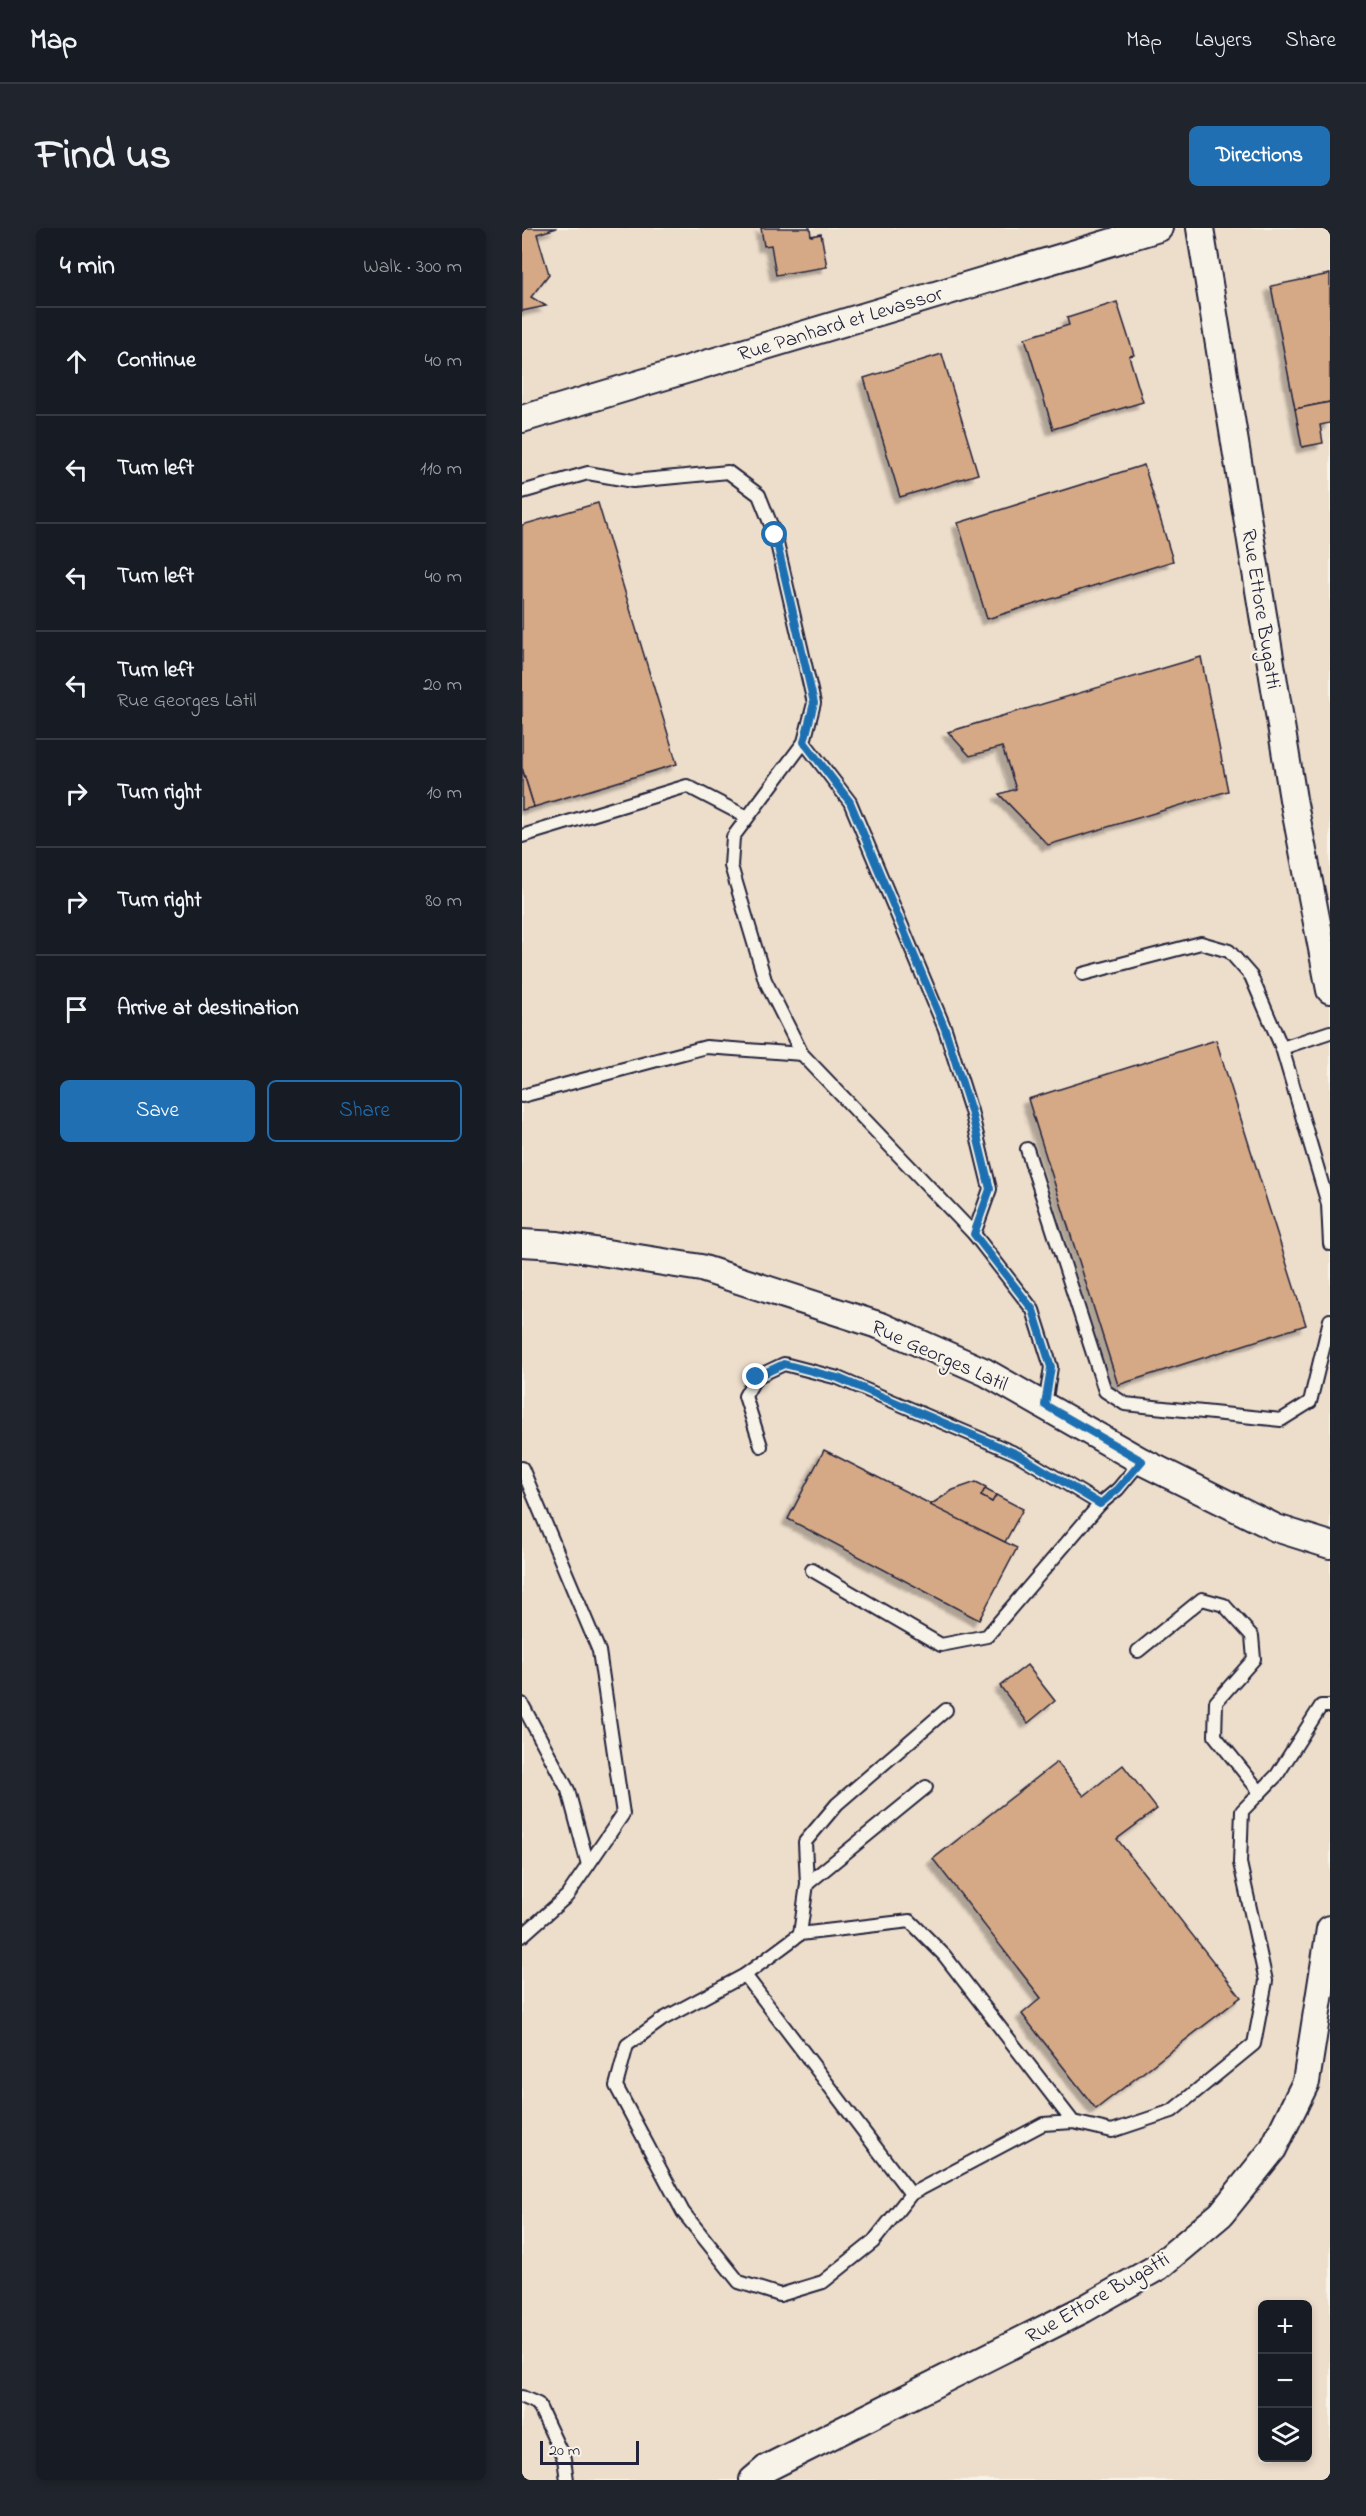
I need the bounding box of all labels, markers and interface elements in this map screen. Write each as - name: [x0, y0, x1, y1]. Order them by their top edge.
- text: Map: [30, 21, 77, 62]
- text: Map: [1126, 26, 1162, 56]
- text: Layers: [1195, 26, 1252, 56]
- text: Share: [1285, 26, 1336, 56]
- text: Find us: [36, 126, 171, 187]
- button: Directions: [1189, 126, 1330, 186]
- text: 4 min: [60, 248, 115, 286]
- text: Walk · 300 m: [363, 253, 462, 282]
- street label: Rue Panhard et Levassor: [734, 279, 947, 370]
- icon: ahead: [60, 345, 93, 378]
- text: Continue: [117, 345, 196, 377]
- text: 40 m: [425, 347, 462, 376]
- icon: left: [60, 453, 93, 486]
- text: Turn left: [117, 453, 194, 485]
- text: 110 m: [420, 455, 462, 484]
- route start: [761, 521, 787, 547]
- street label: Rue Ettore Bugatti: [1231, 527, 1288, 692]
- icon: left: [60, 561, 93, 594]
- text: Turn left: [117, 561, 194, 593]
- text: 40 m: [425, 563, 462, 592]
- text: Turn left: [117, 655, 194, 687]
- icon: left: [60, 669, 93, 702]
- text: 20 m: [423, 671, 462, 700]
- text: Rue Georges Latil: [117, 687, 257, 716]
- icon: right: [60, 777, 93, 810]
- text: Turn right: [117, 777, 202, 809]
- text: 10 m: [426, 779, 462, 808]
- icon: right: [60, 885, 93, 918]
- text: Turn right: [117, 885, 202, 917]
- text: 80 m: [425, 887, 462, 916]
- icon: arrive: [60, 993, 93, 1026]
- text: Arrive at destination: [117, 993, 299, 1025]
- button: Save: [60, 1080, 255, 1142]
- button: Share: [267, 1080, 462, 1142]
- street label: Rue Georges Latil: [865, 1313, 1012, 1402]
- route end: [742, 1363, 768, 1389]
- street label: Rue Ettore Bugatti: [1020, 2245, 1177, 2354]
- map controls: [1258, 2300, 1312, 2462]
- button: +: [1258, 2300, 1312, 2354]
- button: −: [1258, 2354, 1312, 2408]
- button: layers: [1258, 2408, 1312, 2462]
- scale bar: [540, 2438, 639, 2466]
- text: 20 m: [549, 2439, 580, 2463]

